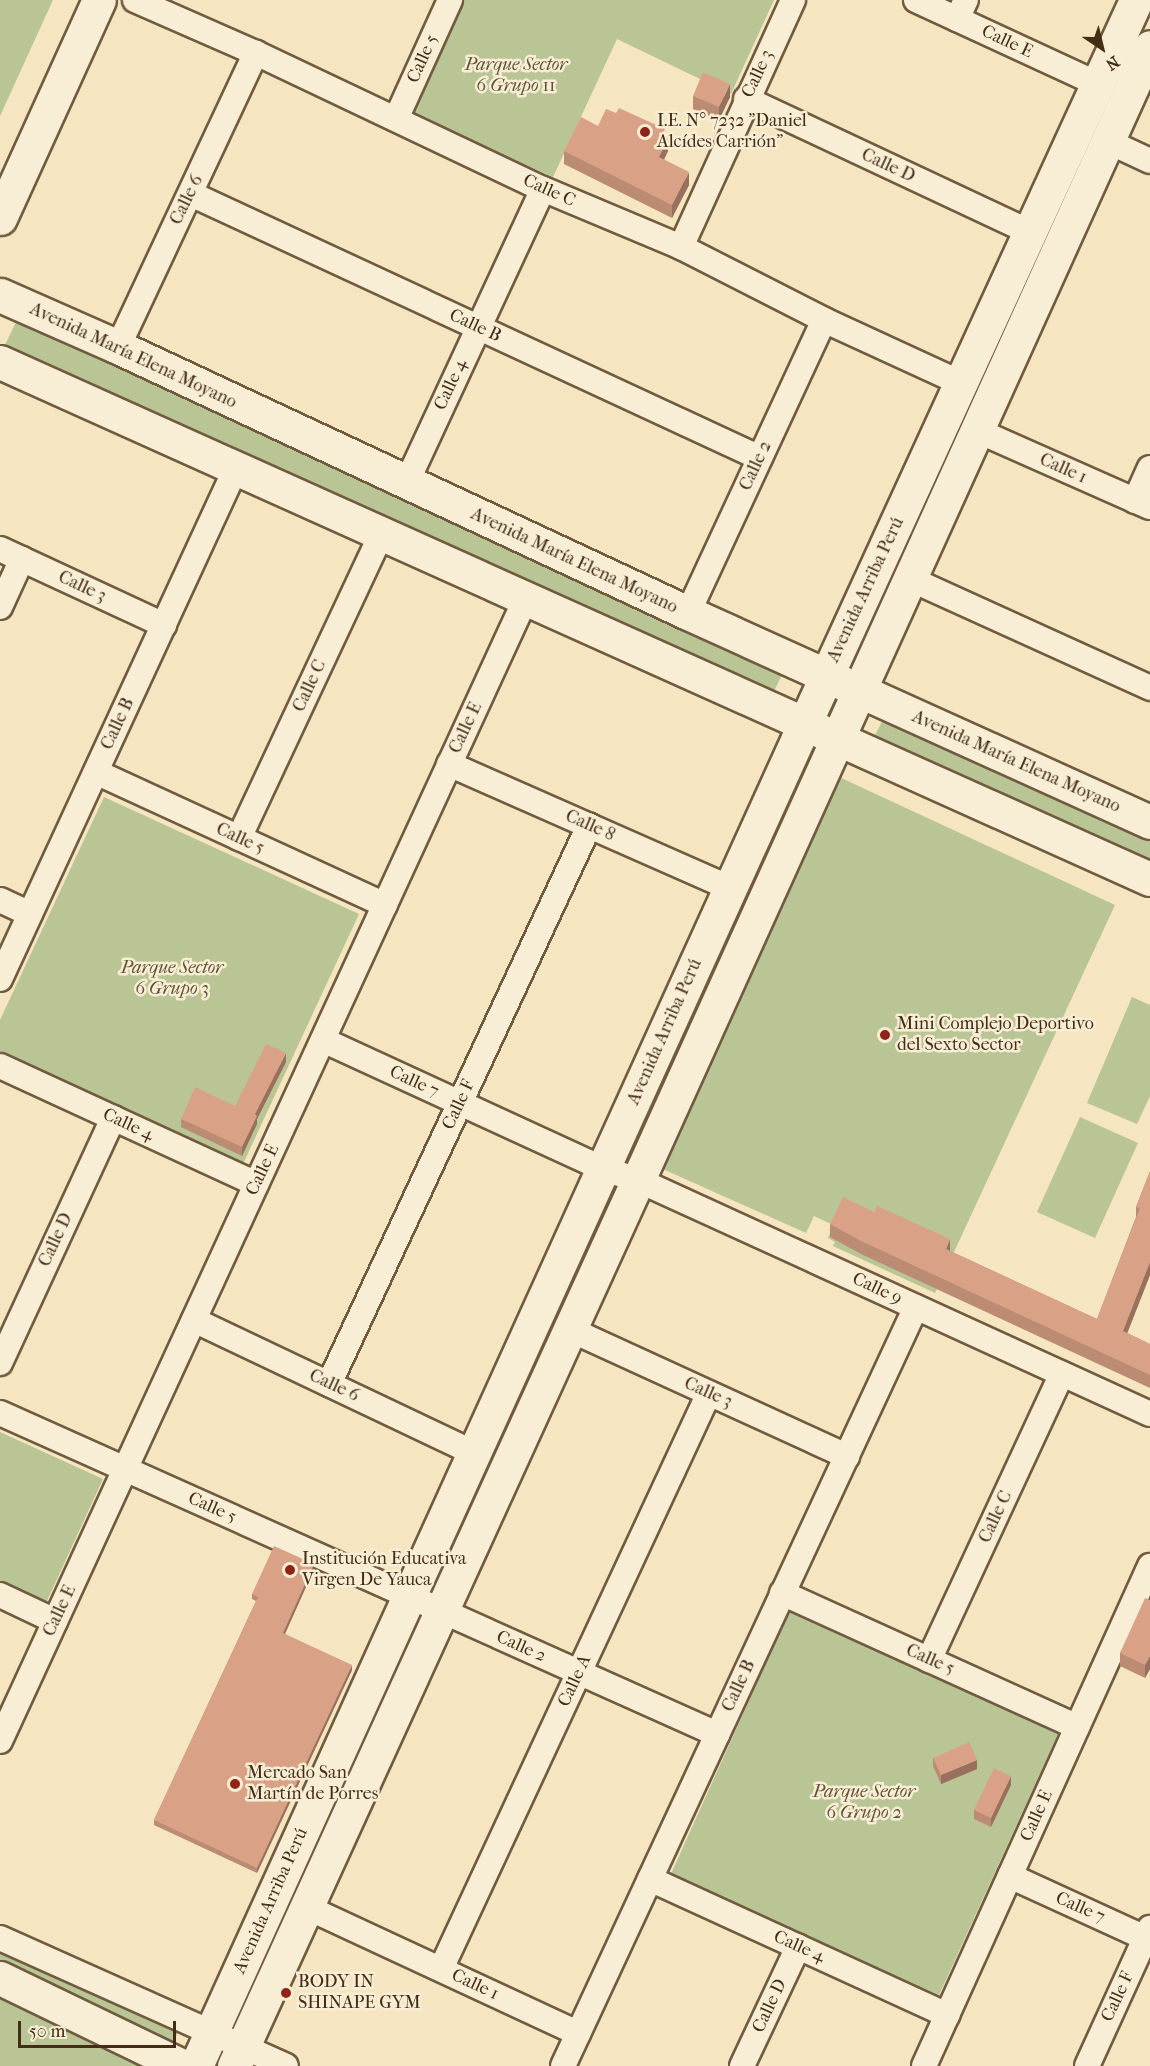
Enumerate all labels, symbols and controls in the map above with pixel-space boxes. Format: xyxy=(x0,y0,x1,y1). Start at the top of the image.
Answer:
north arrow xyxy=(1072,18,1132,78)
street label: Calle E xyxy=(978,21,1036,63)
street label: Calle 5 xyxy=(403,31,443,87)
street label: Calle 3 xyxy=(738,47,778,101)
text: N xyxy=(1102,52,1123,74)
park label: Parque Sector 6 Grupo 11 xyxy=(465,55,567,98)
place label: I.E. N° 7232 "Daniel Alcídes Carrión" xyxy=(657,111,807,154)
marker: I.E. N° 7232 "Daniel Alcídes Carrión" xyxy=(638,125,652,139)
street label: Calle D xyxy=(858,144,918,188)
street label: Calle C xyxy=(519,170,579,212)
street label: Calle 6 xyxy=(166,172,208,228)
street label: Avenida María Elena Moyano xyxy=(26,299,240,413)
street label: Calle B xyxy=(446,305,504,347)
street label: Calle 4 xyxy=(430,356,472,414)
street label: Calle 2 xyxy=(735,438,777,494)
street label: Calle 1 xyxy=(1036,449,1090,489)
street label: Avenida María Elena Moyano xyxy=(467,504,681,618)
street label: Avenida Arriba Perú xyxy=(823,514,909,666)
street label: Calle 3 xyxy=(55,567,109,607)
street label: Calle C xyxy=(289,656,331,716)
street label: Calle B xyxy=(97,695,139,753)
street label: Calle E xyxy=(445,699,487,757)
street label: Avenida María Elena Moyano xyxy=(908,706,1124,818)
street label: Calle 8 xyxy=(562,806,618,846)
street label: Calle 5 xyxy=(212,818,268,860)
street label: Avenida Arriba Perú xyxy=(623,956,707,1108)
park label: Parque Sector 6 Grupo 3 xyxy=(121,958,223,1000)
place label: Mini Complejo Deportivo del Sexto Sector xyxy=(897,1014,1094,1056)
marker: Mini Complejo Deportivo del Sexto Sector xyxy=(878,1028,892,1042)
street label: Calle 7 xyxy=(386,1061,442,1103)
street label: Calle F xyxy=(438,1077,480,1133)
street label: Calle 4 xyxy=(99,1104,157,1146)
street label: Calle E xyxy=(242,1141,284,1199)
street label: Calle D xyxy=(34,1210,78,1270)
street label: Calle 9 xyxy=(849,1268,905,1310)
street label: Calle 6 xyxy=(306,1365,362,1407)
street label: Calle 3 xyxy=(681,1373,735,1413)
street label: Calle C xyxy=(975,1487,1017,1547)
street label: Calle 5 xyxy=(184,1488,240,1528)
place label: Institución Educativa Virgen De Yauca xyxy=(302,1549,466,1592)
marker: Institución Educativa Virgen De Yauca xyxy=(283,1563,297,1577)
street label: Calle E xyxy=(39,1582,81,1640)
street label: Calle 2 xyxy=(493,1627,549,1667)
street label: Calle 5 xyxy=(902,1640,958,1680)
street label: Calle A xyxy=(554,1652,596,1710)
street label: Calle B xyxy=(718,1657,760,1715)
place label: Mercado San Martín de Porres xyxy=(247,1763,378,1806)
marker: Mercado San Martín de Porres xyxy=(228,1777,242,1791)
park label: Parque Sector 6 Grupo 2 xyxy=(813,1782,915,1824)
street label: Calle E xyxy=(1016,1787,1058,1845)
street label: Avenida Arriba Perú xyxy=(229,1825,313,1977)
street label: Calle 7 xyxy=(1052,1888,1108,1928)
street label: Calle 4 xyxy=(770,1926,828,1968)
street label: Calle 1 xyxy=(448,1965,502,2005)
street label: Calle F xyxy=(1097,1969,1139,2025)
place label: BODY IN SHINAPE GYM xyxy=(298,1972,421,2014)
street label: Calle D xyxy=(748,1976,792,2036)
marker: BODY IN SHINAPE GYM xyxy=(279,1986,293,2000)
scale bar xyxy=(21,2009,178,2047)
text: 50 m xyxy=(29,2021,65,2042)

